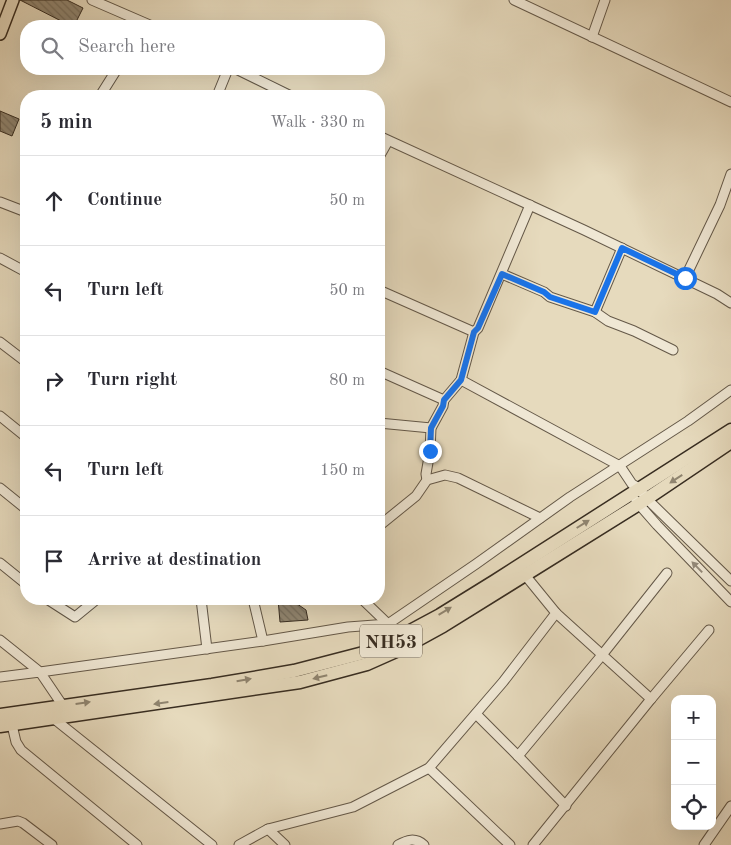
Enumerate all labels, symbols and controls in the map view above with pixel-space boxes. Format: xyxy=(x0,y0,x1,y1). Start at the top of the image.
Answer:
search box xyxy=(20,20,385,75)
icon: search xyxy=(38,34,66,62)
text: Search here xyxy=(78,38,175,57)
text: 5 min xyxy=(40,112,93,133)
text: Walk · 330 m xyxy=(270,115,365,131)
icon: ahead xyxy=(40,187,68,215)
text: Continue xyxy=(87,191,162,210)
text: 50 m xyxy=(329,193,365,209)
route start xyxy=(674,267,697,290)
icon: left xyxy=(40,277,68,305)
text: Turn left xyxy=(87,281,164,300)
text: 50 m xyxy=(329,283,365,299)
icon: right xyxy=(40,367,68,395)
text: Turn right xyxy=(87,371,177,390)
text: 80 m xyxy=(329,373,365,389)
route end xyxy=(419,440,442,463)
icon: left xyxy=(40,457,68,485)
text: Turn left xyxy=(87,461,164,480)
text: 150 m xyxy=(320,463,365,479)
one-way arrow xyxy=(669,474,682,484)
one-way arrow xyxy=(576,519,589,529)
icon: arrive xyxy=(40,547,68,575)
text: Arrive at destination xyxy=(87,551,261,570)
one-way arrow xyxy=(691,561,703,573)
one-way arrow xyxy=(439,606,452,615)
road number: NH53 xyxy=(360,624,422,658)
one-way arrow xyxy=(313,673,328,681)
one-way arrow xyxy=(236,675,252,683)
map controls xyxy=(671,695,716,830)
button: + xyxy=(671,695,716,740)
one-way arrow xyxy=(75,699,91,707)
one-way arrow xyxy=(153,699,169,707)
button: − xyxy=(671,740,716,785)
button: locate xyxy=(671,785,716,830)

